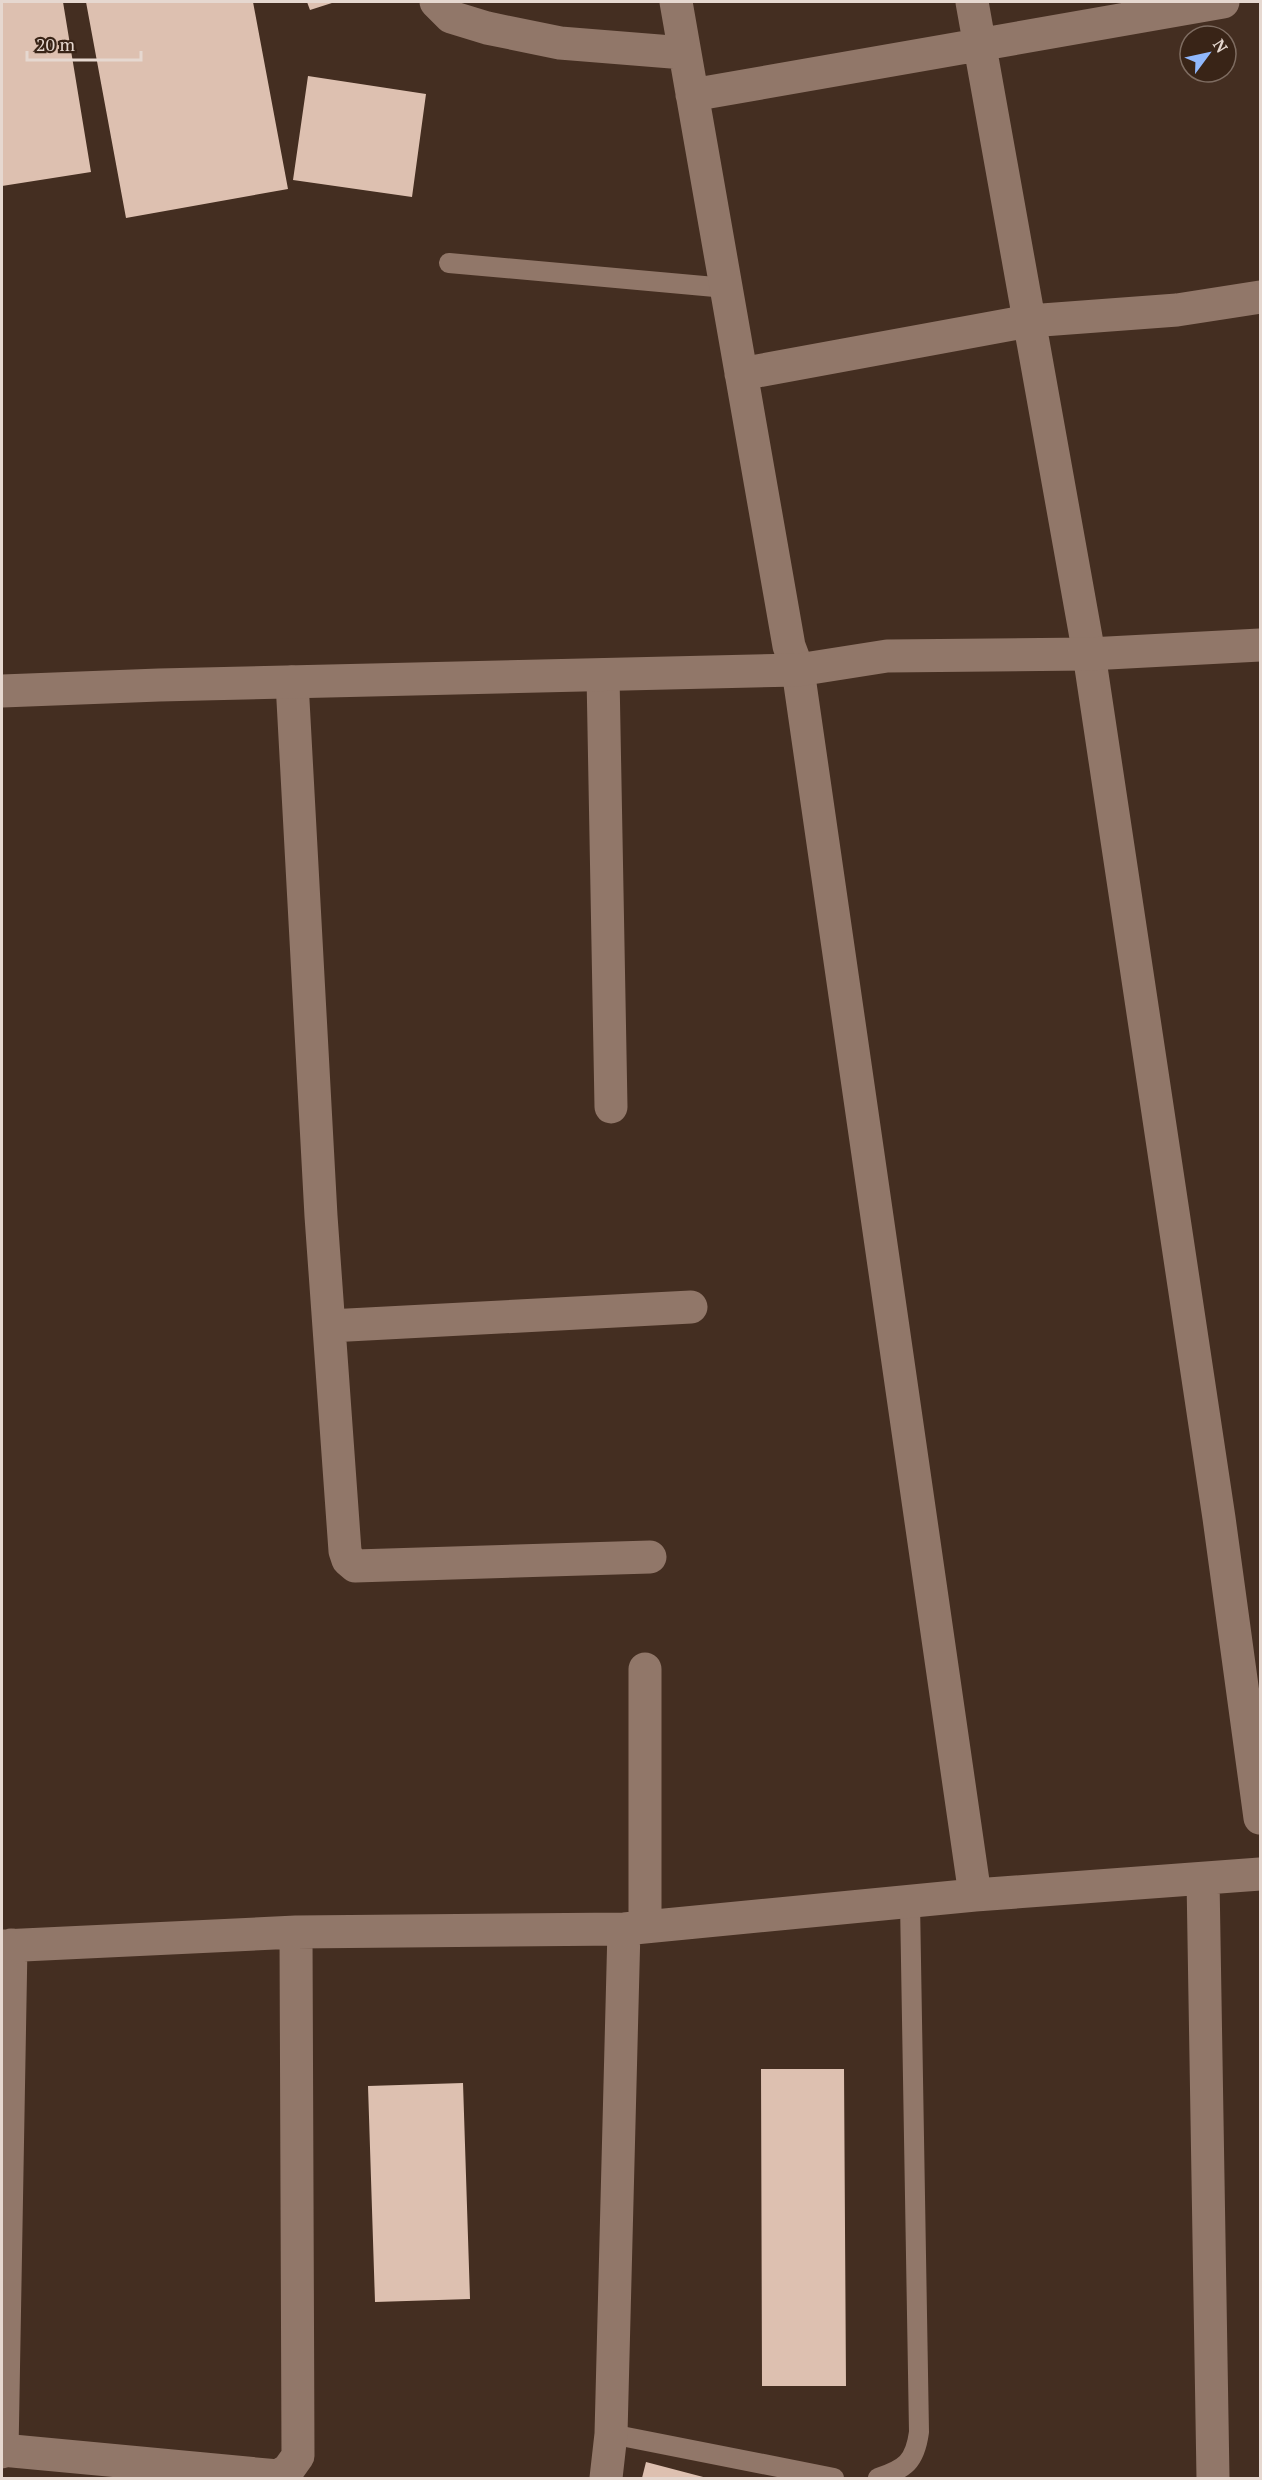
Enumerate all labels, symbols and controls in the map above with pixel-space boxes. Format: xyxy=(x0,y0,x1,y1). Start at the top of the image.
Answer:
scale bar xyxy=(27,24,141,62)
north arrow xyxy=(1178,24,1238,84)
text: 20 m xyxy=(36,32,76,56)
text: N xyxy=(1208,35,1233,57)

